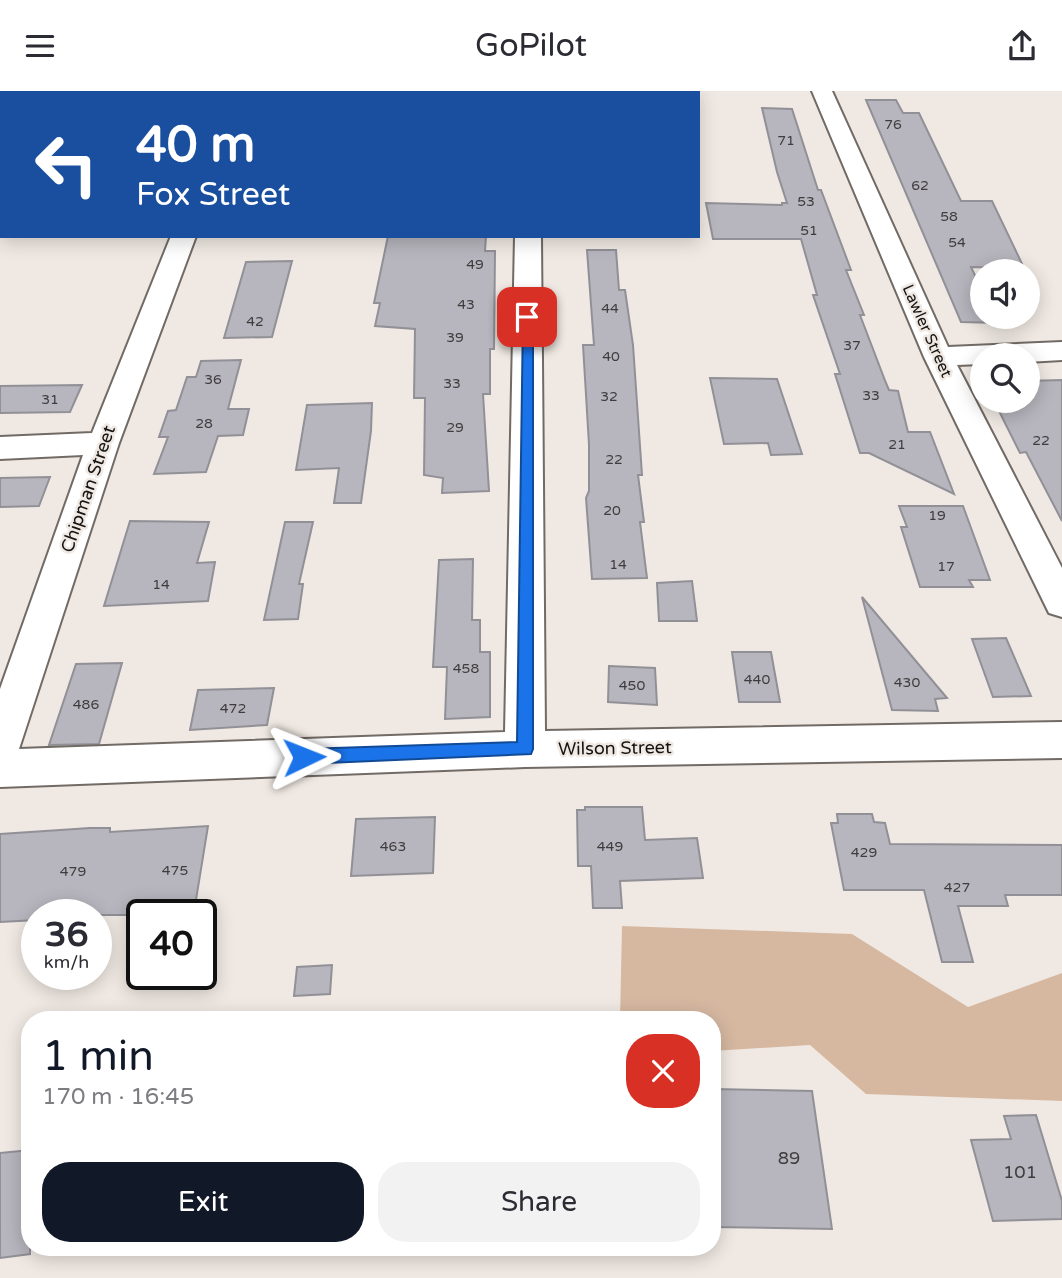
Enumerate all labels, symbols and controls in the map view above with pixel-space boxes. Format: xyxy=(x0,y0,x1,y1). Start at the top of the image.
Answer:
icon: menu xyxy=(21,27,59,65)
text: GoPilot xyxy=(475,27,587,65)
icon: share xyxy=(1003,27,1041,65)
text: 40 m xyxy=(136,116,255,175)
house number: 76 xyxy=(884,116,902,133)
icon: left xyxy=(21,119,112,210)
house number: 71 xyxy=(777,132,795,149)
text: Fox Street xyxy=(136,176,290,214)
house number: 62 xyxy=(911,177,929,194)
house number: 53 xyxy=(797,193,815,210)
house number: 58 xyxy=(940,208,958,225)
house number: 51 xyxy=(800,222,818,239)
house number: 54 xyxy=(948,234,966,251)
house number: 49 xyxy=(466,256,484,273)
map controls xyxy=(970,259,1040,413)
button: sound xyxy=(970,259,1040,329)
street label: Lawler Street xyxy=(898,281,956,381)
pin xyxy=(497,287,557,347)
house number: 43 xyxy=(457,296,475,313)
icon: arrive xyxy=(508,298,546,336)
house number: 44 xyxy=(601,300,619,317)
house number: 42 xyxy=(246,313,264,330)
house number: 39 xyxy=(446,329,464,346)
house number: 37 xyxy=(843,337,861,354)
button: search xyxy=(970,343,1040,413)
house number: 40 xyxy=(602,348,620,365)
house number: 36 xyxy=(204,371,222,388)
house number: 33 xyxy=(443,375,461,392)
house number: 33 xyxy=(862,387,880,404)
house number: 32 xyxy=(600,388,618,405)
house number: 31 xyxy=(41,391,59,408)
house number: 28 xyxy=(195,415,213,432)
house number: 29 xyxy=(446,419,464,436)
street label: Chipman Street xyxy=(56,422,120,555)
house number: 22 xyxy=(1032,432,1050,449)
house number: 21 xyxy=(888,436,906,453)
house number: 22 xyxy=(605,451,623,468)
house number: 20 xyxy=(603,502,621,519)
house number: 19 xyxy=(928,507,946,524)
house number: 14 xyxy=(609,556,627,573)
house number: 17 xyxy=(937,558,955,575)
house number: 14 xyxy=(152,576,170,593)
house number: 458 xyxy=(453,660,479,677)
house number: 440 xyxy=(744,671,770,688)
house number: 430 xyxy=(894,674,920,691)
house number: 450 xyxy=(619,677,645,694)
house number: 486 xyxy=(73,696,99,713)
house number: 472 xyxy=(220,700,246,717)
position arrow xyxy=(267,720,341,794)
street label: Wilson Street xyxy=(558,736,672,760)
house number: 463 xyxy=(380,838,406,855)
house number: 449 xyxy=(597,838,623,855)
house number: 429 xyxy=(851,844,877,861)
house number: 475 xyxy=(162,862,188,879)
house number: 479 xyxy=(60,863,86,880)
house number: 427 xyxy=(944,879,970,896)
speed limit sign: 40 xyxy=(126,899,217,990)
text: 36 xyxy=(45,914,88,956)
text: km/h xyxy=(44,951,89,973)
text: 1 min xyxy=(42,1031,154,1082)
button: close xyxy=(626,1034,700,1108)
text: 170 m · 16:45 xyxy=(42,1083,194,1111)
house number: 89 xyxy=(778,1147,800,1169)
house number: 101 xyxy=(1003,1161,1037,1183)
button: Exit xyxy=(42,1162,364,1242)
button: Share xyxy=(378,1162,700,1242)

